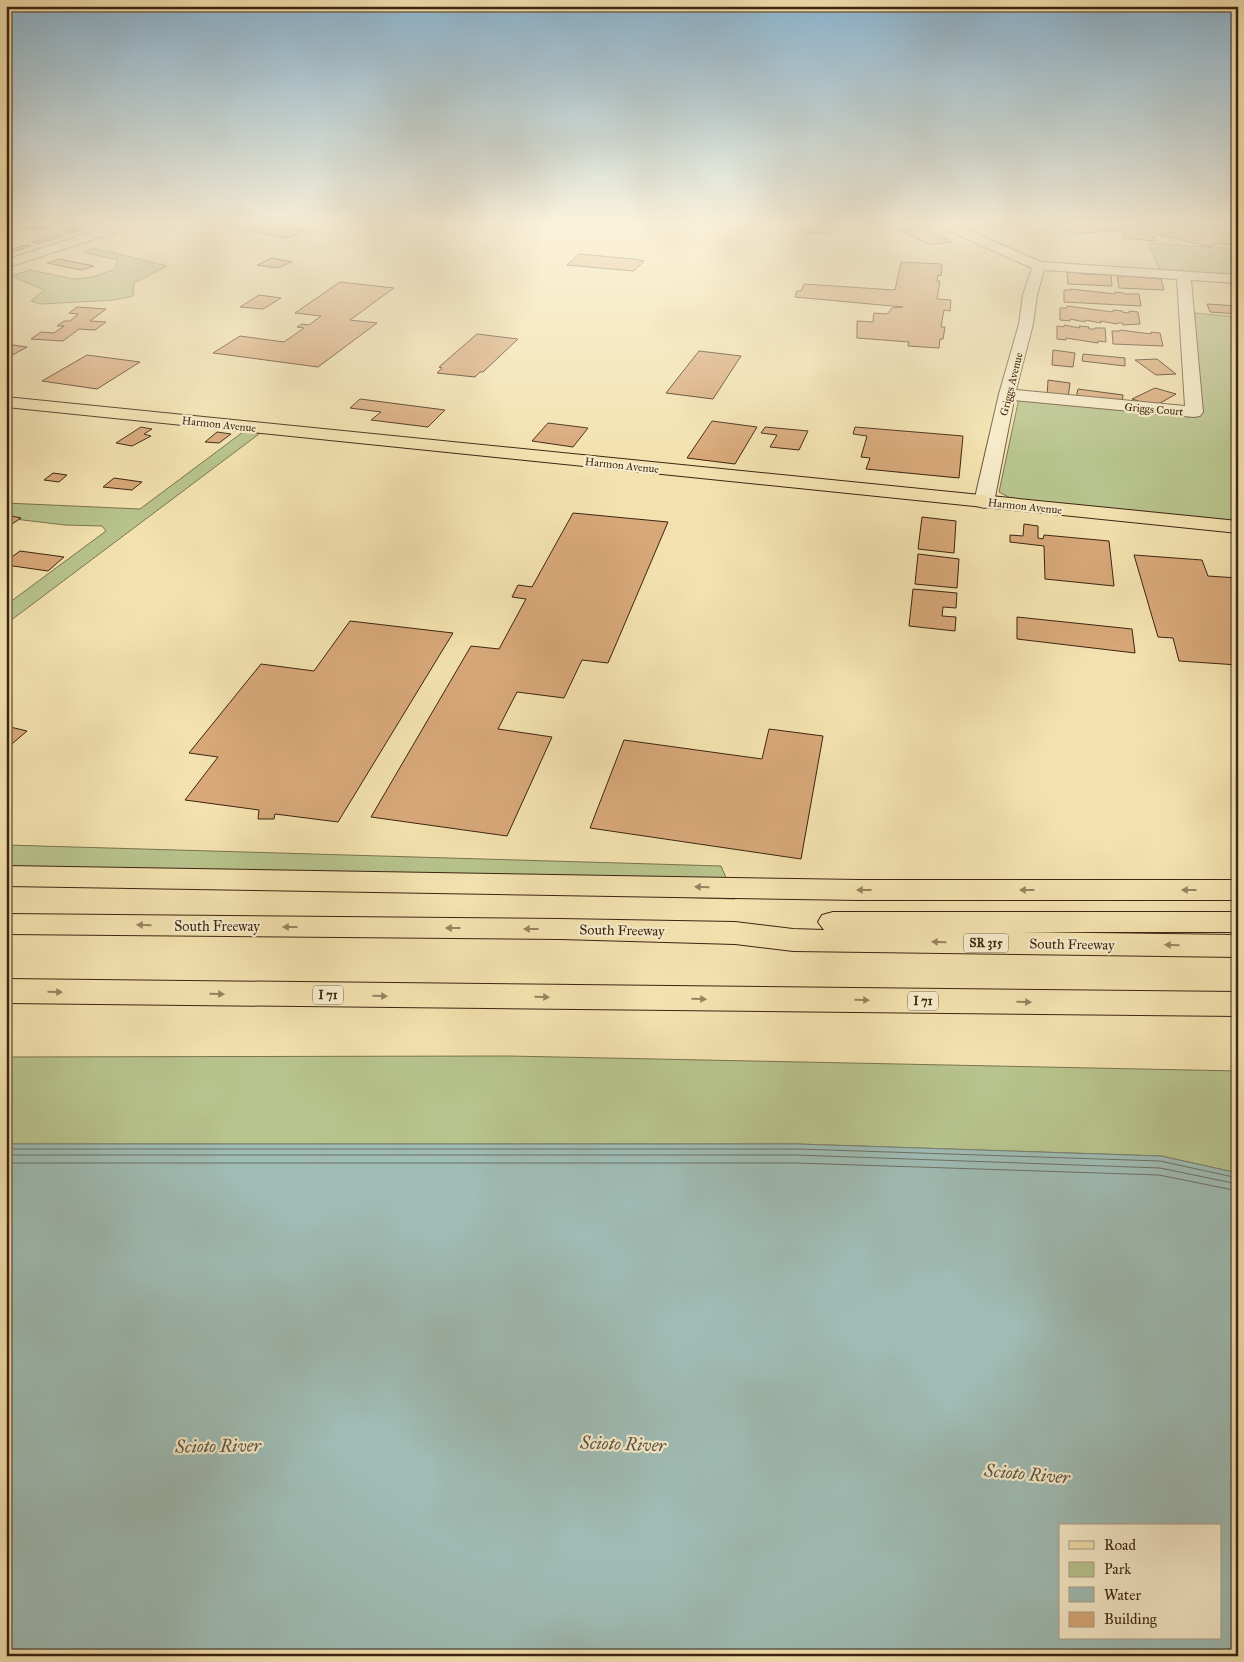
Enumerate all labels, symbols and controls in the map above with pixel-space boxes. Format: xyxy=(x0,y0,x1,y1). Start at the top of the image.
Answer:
street label: Griggs Avenue xyxy=(997,351,1026,417)
street label: Griggs Court xyxy=(1124,400,1184,419)
street label: Harmon Avenue xyxy=(181,414,257,435)
street label: Harmon Avenue xyxy=(584,455,660,476)
street label: Harmon Avenue xyxy=(987,496,1063,517)
one-way arrow xyxy=(693,883,709,891)
one-way arrow xyxy=(856,886,872,894)
one-way arrow xyxy=(1018,886,1034,894)
one-way arrow xyxy=(1181,886,1197,894)
street label: South Freeway xyxy=(174,918,260,935)
one-way arrow xyxy=(136,921,152,929)
street label: South Freeway xyxy=(579,921,665,940)
one-way arrow xyxy=(282,923,298,931)
one-way arrow xyxy=(444,924,460,932)
one-way arrow xyxy=(522,925,538,933)
road number: SR 315 xyxy=(964,934,1008,952)
street label: South Freeway xyxy=(1029,935,1115,954)
one-way arrow xyxy=(931,938,947,946)
one-way arrow xyxy=(1163,941,1179,949)
road number: I 71 xyxy=(313,986,343,1004)
one-way arrow xyxy=(47,988,63,996)
one-way arrow xyxy=(210,990,226,998)
road number: I 71 xyxy=(908,991,938,1010)
one-way arrow xyxy=(372,992,388,1000)
one-way arrow xyxy=(535,993,551,1001)
one-way arrow xyxy=(692,995,708,1003)
one-way arrow xyxy=(854,997,870,1005)
one-way arrow xyxy=(1017,998,1033,1006)
water label: Scioto River xyxy=(579,1431,668,1457)
water label: Scioto River xyxy=(174,1434,263,1458)
water label: Scioto River xyxy=(982,1459,1072,1489)
legend xyxy=(1059,1524,1222,1640)
text: Road xyxy=(1104,1536,1136,1554)
text: Park xyxy=(1104,1560,1131,1578)
text: Water xyxy=(1104,1586,1141,1604)
text: Building xyxy=(1104,1610,1158,1628)

